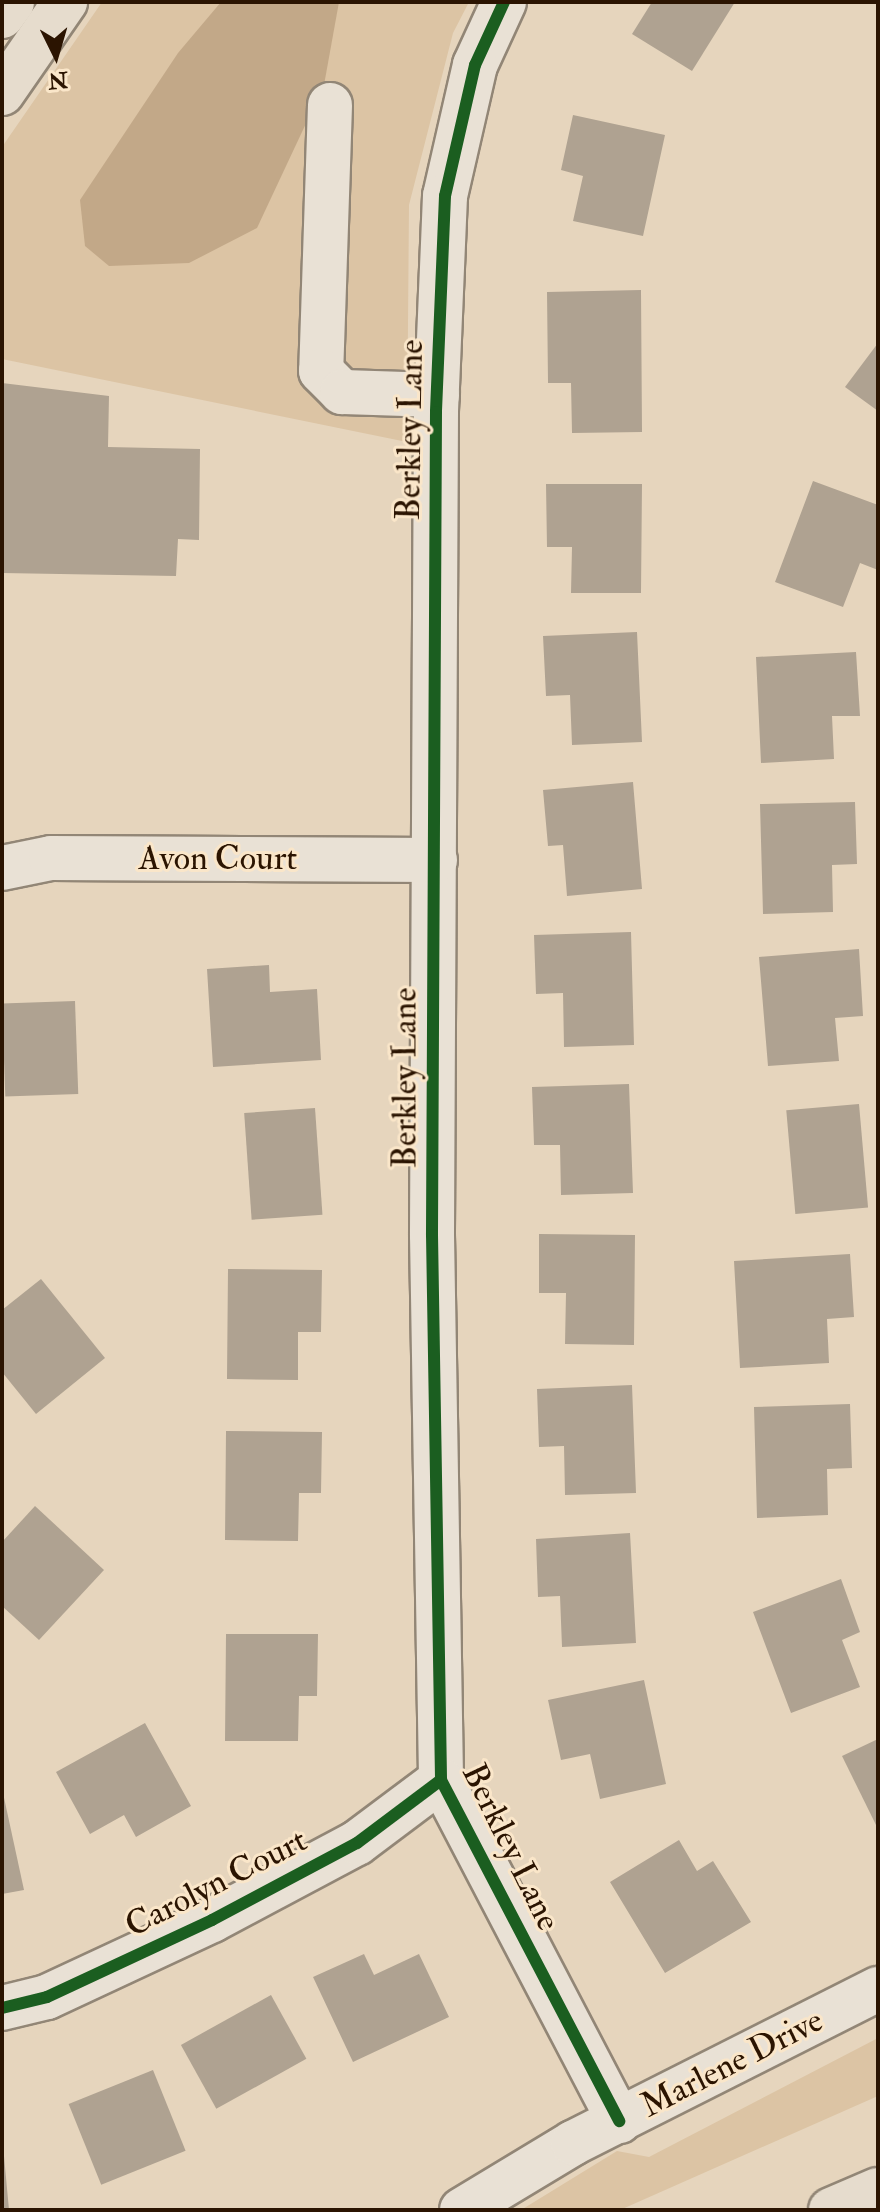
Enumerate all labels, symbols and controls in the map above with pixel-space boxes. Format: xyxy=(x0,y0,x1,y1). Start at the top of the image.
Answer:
north arrow xyxy=(16,16,96,96)
text: N xyxy=(47,65,69,95)
street label: Berkley Lane xyxy=(388,339,432,521)
street label: Avon Court xyxy=(139,839,297,879)
street label: Berkley Lane xyxy=(385,988,425,1168)
street label: Berkley Lane xyxy=(453,1757,569,1937)
street label: Carolyn Court xyxy=(118,1820,314,1946)
street label: Marlene Drive xyxy=(634,2000,830,2126)

